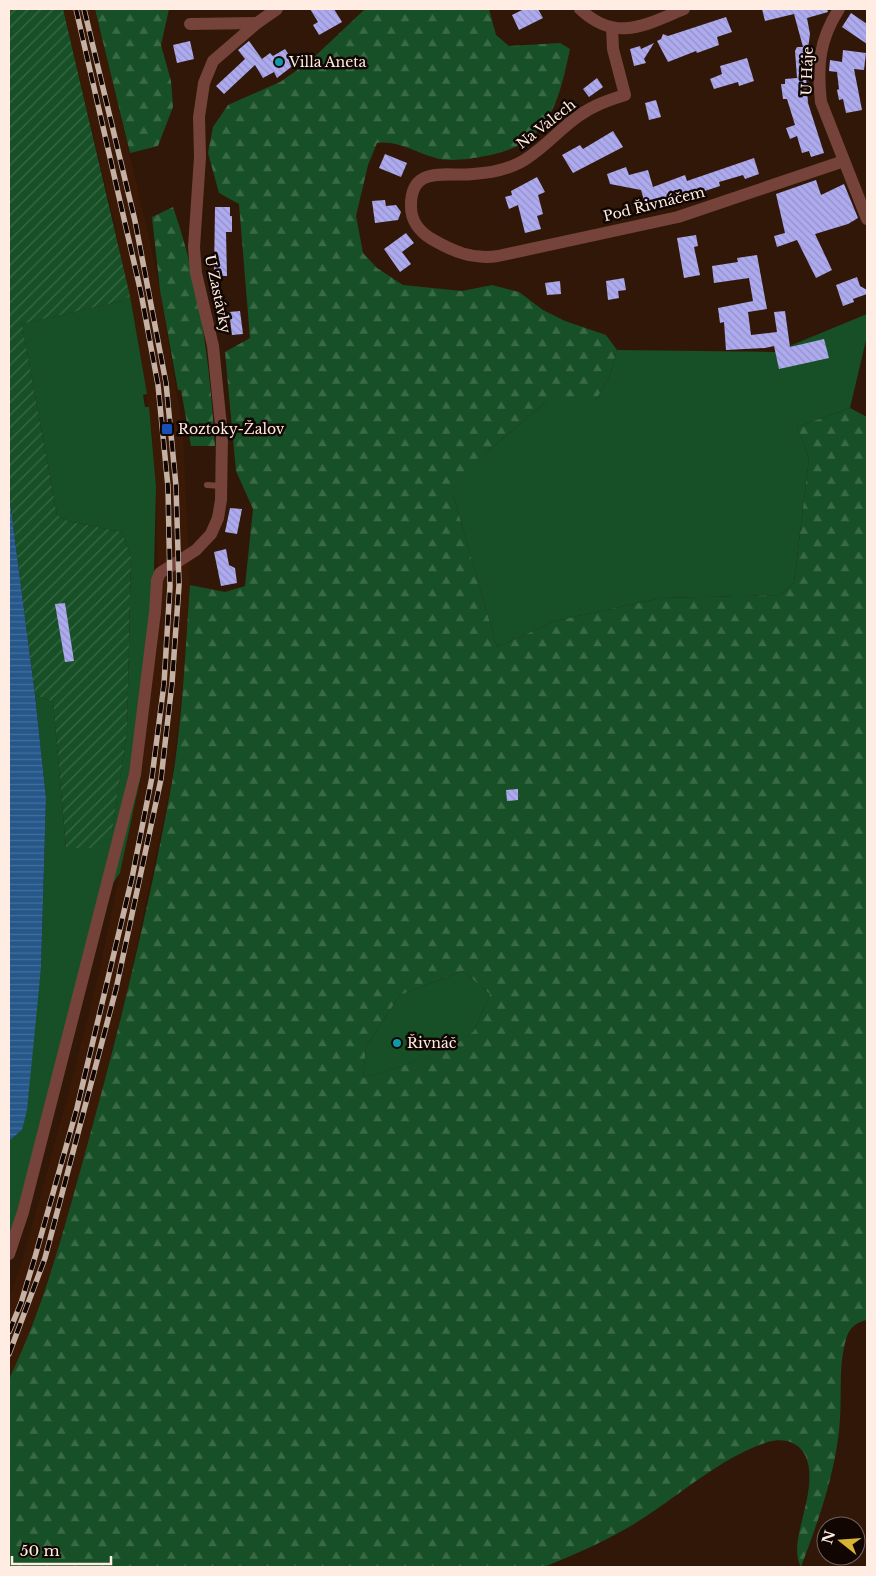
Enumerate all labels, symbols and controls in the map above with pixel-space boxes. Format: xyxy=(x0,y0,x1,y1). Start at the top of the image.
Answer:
street label: U Háje xyxy=(797,46,817,96)
place label: Villa Aneta xyxy=(288,53,367,71)
marker: Villa Aneta xyxy=(273,56,285,68)
street label: Na Valech xyxy=(513,95,580,153)
street label: Pod Řivnáčem xyxy=(601,183,707,225)
street label: U Zastávky xyxy=(201,253,235,335)
place label: Roztoky-Žalov xyxy=(178,420,285,438)
marker: Roztoky-Žalov xyxy=(160,422,174,436)
place label: Řivnáč xyxy=(407,1034,457,1052)
marker: Řivnáč xyxy=(391,1037,403,1049)
north arrow xyxy=(816,1516,866,1566)
text: N xyxy=(818,1528,839,1546)
scale bar xyxy=(12,1534,111,1566)
text: 50 m xyxy=(20,1541,60,1560)

